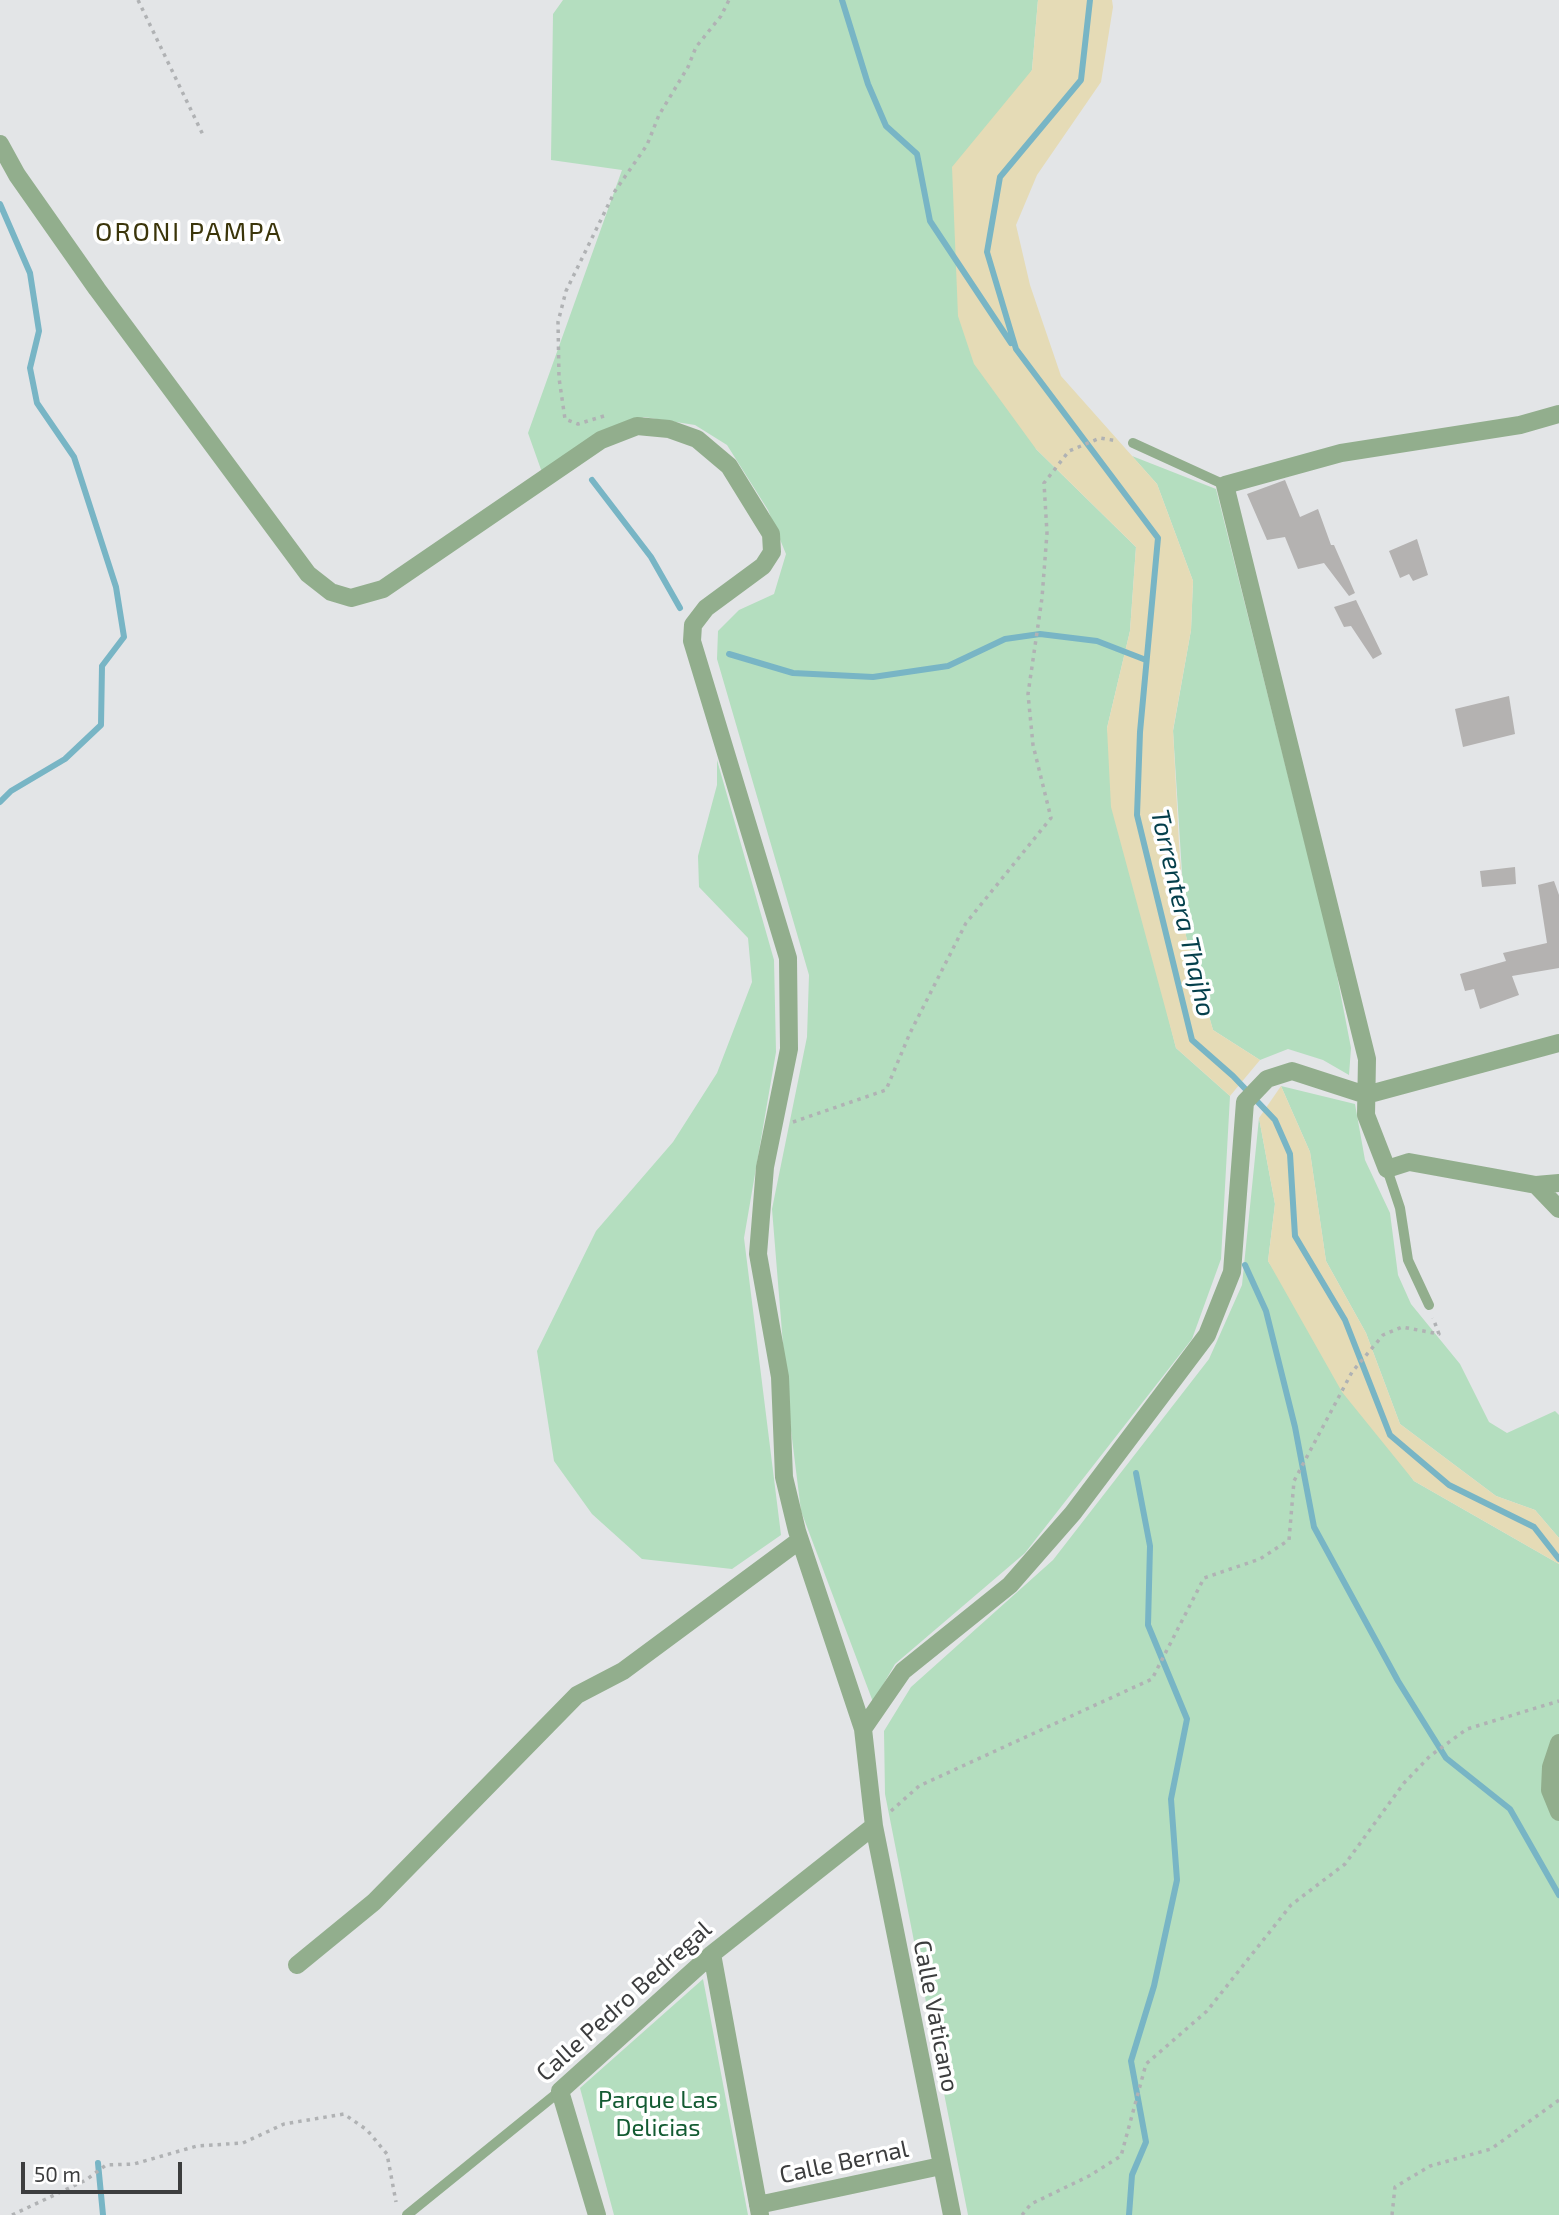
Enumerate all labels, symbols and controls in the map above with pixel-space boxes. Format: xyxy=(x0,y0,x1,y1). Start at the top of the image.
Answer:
district label: ORONI PAMPA xyxy=(97,216,281,248)
water label: Torrentera Thajho xyxy=(1144,806,1222,1020)
street label: Calle Pedro Bedregal xyxy=(531,1915,717,2087)
street label: Calle Vaticano xyxy=(907,1938,965,2094)
park label: Parque Las Delicias xyxy=(598,2086,718,2142)
street label: Calle Bernal xyxy=(777,2134,911,2190)
scale bar xyxy=(24,2148,186,2192)
text: 50 m xyxy=(34,2161,81,2186)

